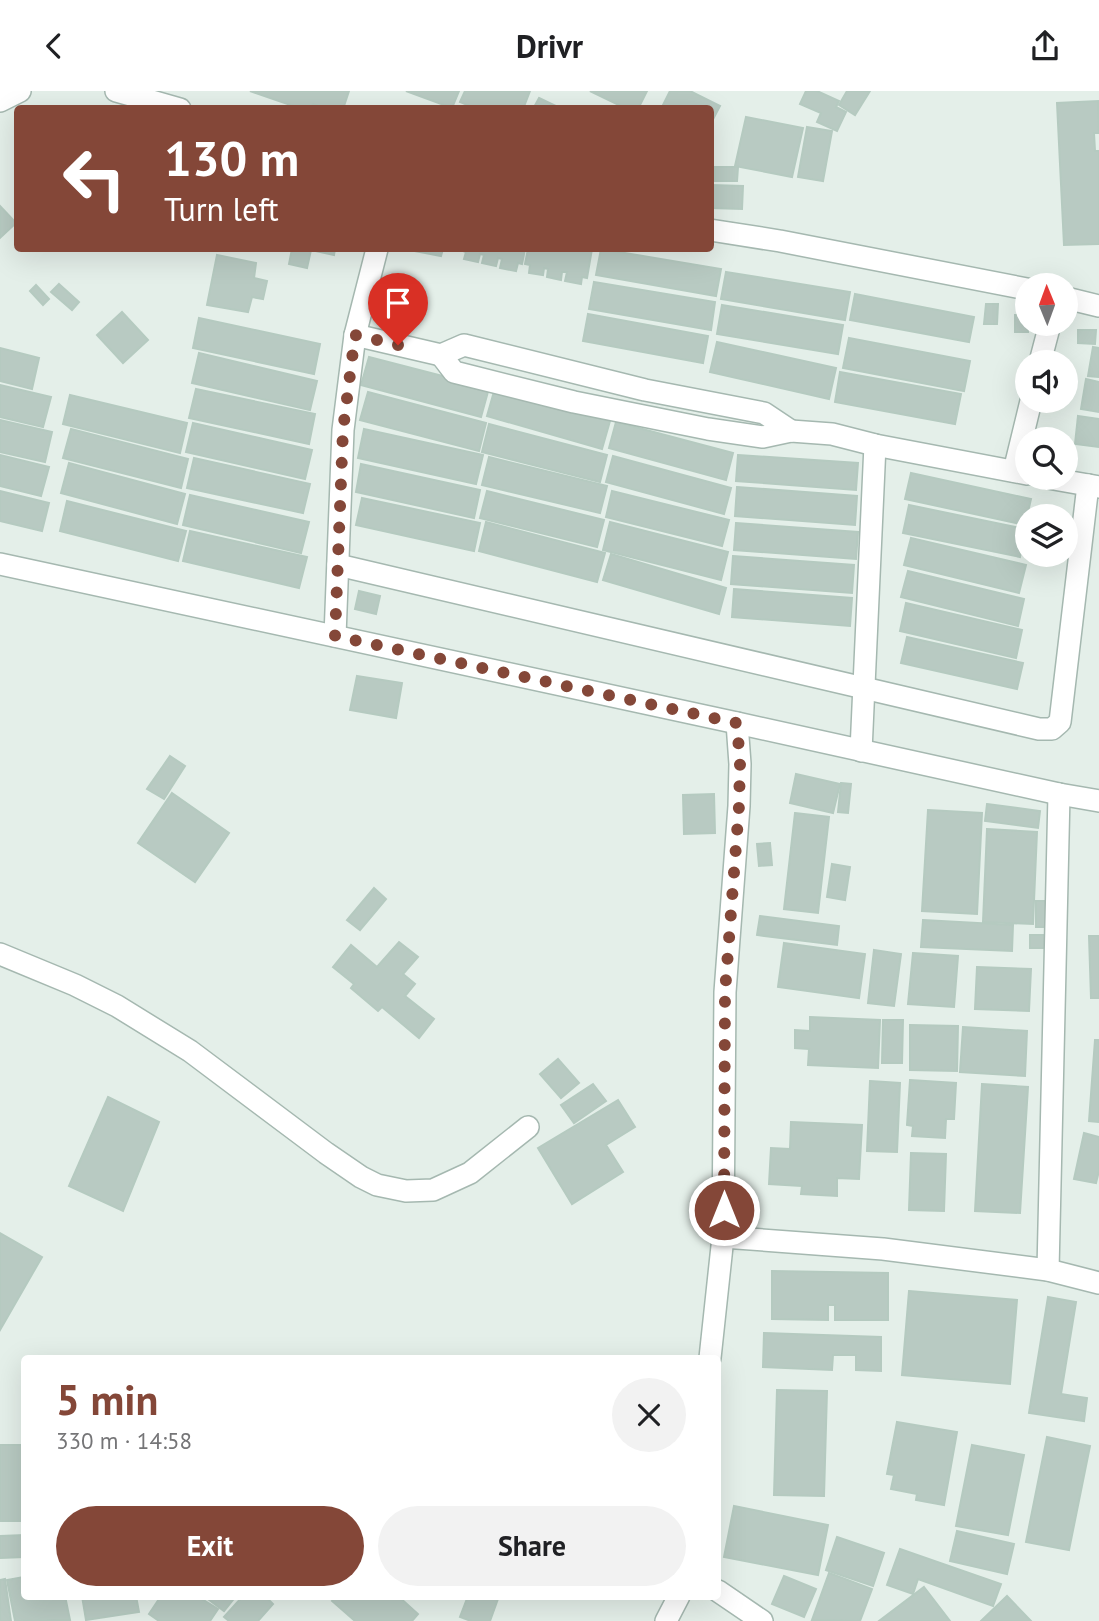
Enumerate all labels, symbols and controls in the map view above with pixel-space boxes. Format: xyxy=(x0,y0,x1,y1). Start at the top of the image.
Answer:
text: Drivr xyxy=(516,25,583,67)
icon: back xyxy=(35,27,73,65)
icon: share xyxy=(1026,27,1064,65)
text: 130 m xyxy=(164,126,299,190)
icon: left xyxy=(49,133,140,224)
text: Turn left xyxy=(164,188,279,230)
pin xyxy=(368,273,428,345)
north arrow xyxy=(1015,273,1078,336)
map controls xyxy=(1015,273,1078,567)
icon: arrive xyxy=(379,284,417,322)
button: sound xyxy=(1015,350,1078,413)
button: search xyxy=(1015,427,1078,490)
button: layers xyxy=(1015,504,1078,567)
position arrow xyxy=(687,1173,761,1247)
text: 5 min xyxy=(56,1372,158,1427)
button: close xyxy=(612,1378,686,1452)
text: 330 m · 14:58 xyxy=(56,1426,192,1455)
button: Exit xyxy=(56,1506,364,1586)
button: Share xyxy=(378,1506,686,1586)

